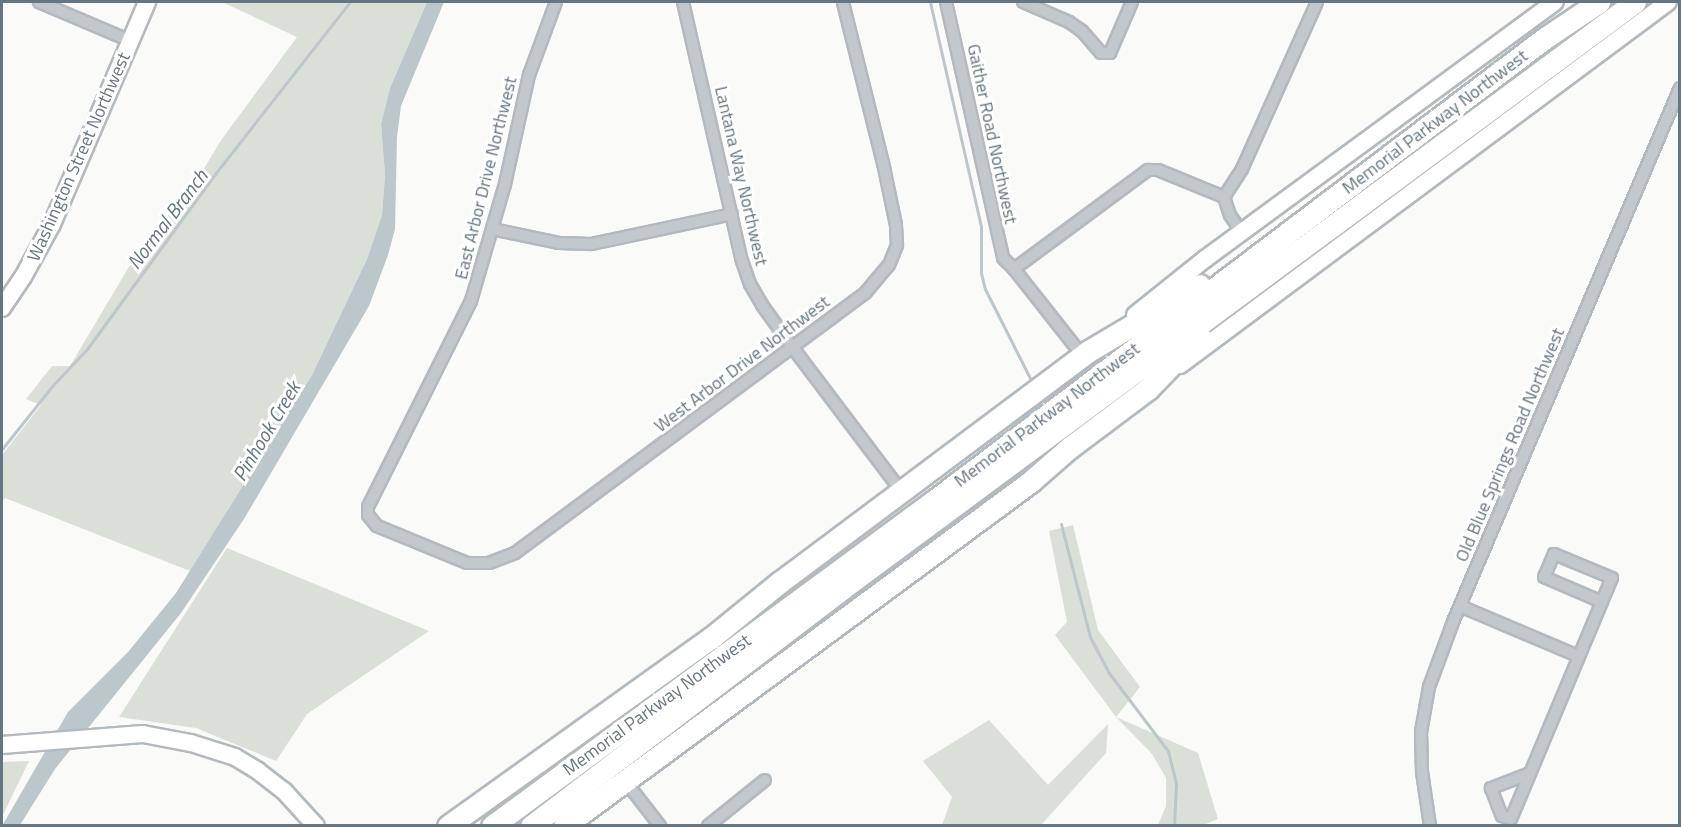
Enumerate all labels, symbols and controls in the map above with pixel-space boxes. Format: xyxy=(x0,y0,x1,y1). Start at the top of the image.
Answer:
street label: Gaither Road Northwest xyxy=(962,42,1022,226)
street label: Memorial Parkway Northwest xyxy=(1338,45,1532,199)
street label: Washington Street Northwest xyxy=(23,49,135,265)
street label: East Arbor Drive Northwest xyxy=(450,74,522,282)
street label: Lantana Way Northwest xyxy=(710,84,772,268)
water label: Normal Branch xyxy=(122,164,212,274)
street label: West Arbor Drive Northwest xyxy=(650,291,834,437)
street label: Old Blue Springs Road Northwest xyxy=(1451,325,1569,565)
street label: Memorial Parkway Northwest xyxy=(950,338,1144,492)
water label: Pinhook Creek xyxy=(227,377,305,485)
street label: Memorial Parkway Northwest xyxy=(559,630,755,780)

